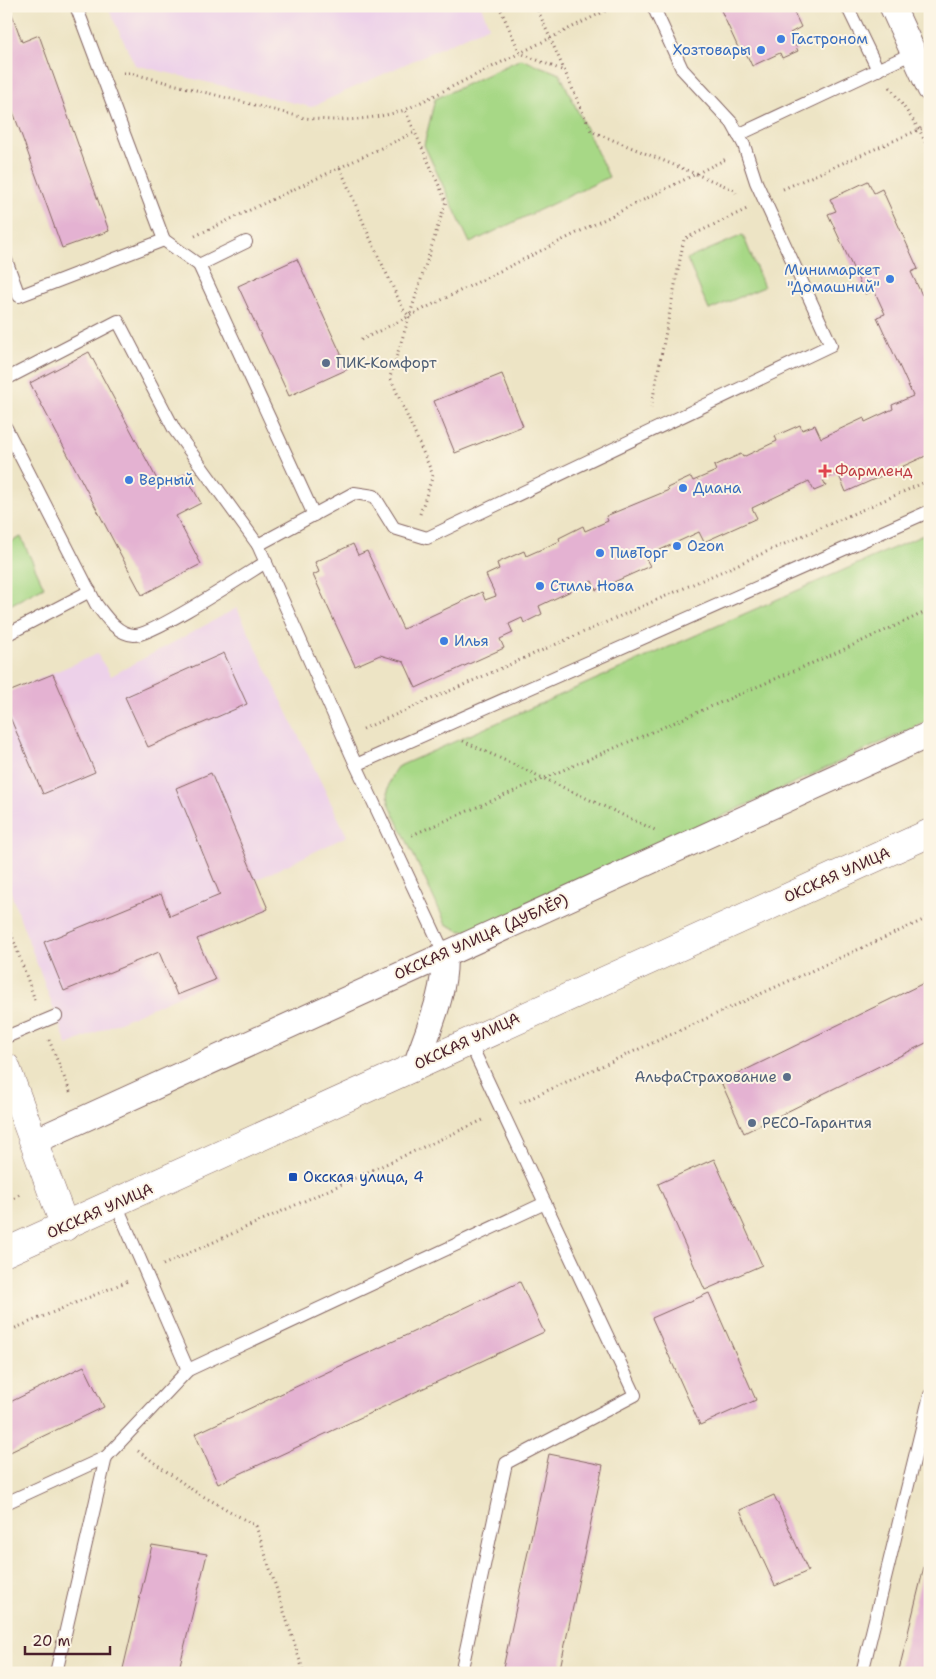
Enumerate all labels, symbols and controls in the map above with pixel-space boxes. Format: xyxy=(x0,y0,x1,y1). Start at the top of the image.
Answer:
place label: Гастроном xyxy=(791,29,868,49)
marker: Гастроном xyxy=(775,33,787,45)
place label: Хозтовары xyxy=(673,40,751,60)
marker: Хозтовары xyxy=(755,44,767,56)
place label: Минимаркет "Домашний" xyxy=(784,260,880,297)
marker: Минимаркет "Домашний" xyxy=(884,273,896,285)
place label: ПИК-Комфорт xyxy=(336,353,437,373)
marker: ПИК-Комфорт xyxy=(320,357,332,369)
place label: Фармленд xyxy=(835,461,913,481)
marker: Фармленд xyxy=(819,465,831,477)
place label: Верный xyxy=(139,470,194,490)
marker: Верный xyxy=(123,474,135,486)
place label: Диана xyxy=(693,478,742,498)
marker: Диана xyxy=(677,482,689,494)
place label: Ozon xyxy=(687,536,724,556)
marker: Ozon xyxy=(671,540,683,552)
place label: ПивТорг xyxy=(610,543,668,563)
marker: ПивТорг xyxy=(594,547,606,559)
place label: Стиль Нова xyxy=(550,576,635,596)
marker: Стиль Нова xyxy=(534,580,546,592)
place label: Илья xyxy=(454,631,489,651)
marker: Илья xyxy=(438,635,450,647)
street label: ОКСКАЯ УЛИЦА xyxy=(781,843,893,907)
street label: ОКСКАЯ УЛИЦА (ДУБЛЁР) xyxy=(391,890,571,984)
street label: ОКСКАЯ УЛИЦА xyxy=(411,1008,523,1074)
place label: АльфаСтрахование xyxy=(634,1067,777,1087)
marker: АльфаСтрахование xyxy=(781,1071,793,1083)
place label: РЕСО-Гарантия xyxy=(762,1113,872,1133)
marker: РЕСО-Гарантия xyxy=(746,1117,758,1129)
place label: Окская улица, 4 xyxy=(303,1167,424,1187)
marker: Окская улица, 4 xyxy=(287,1171,299,1183)
street label: ОКСКАЯ УЛИЦА xyxy=(44,1179,156,1243)
scale bar xyxy=(25,1624,110,1656)
text: 20 m xyxy=(32,1631,71,1651)

